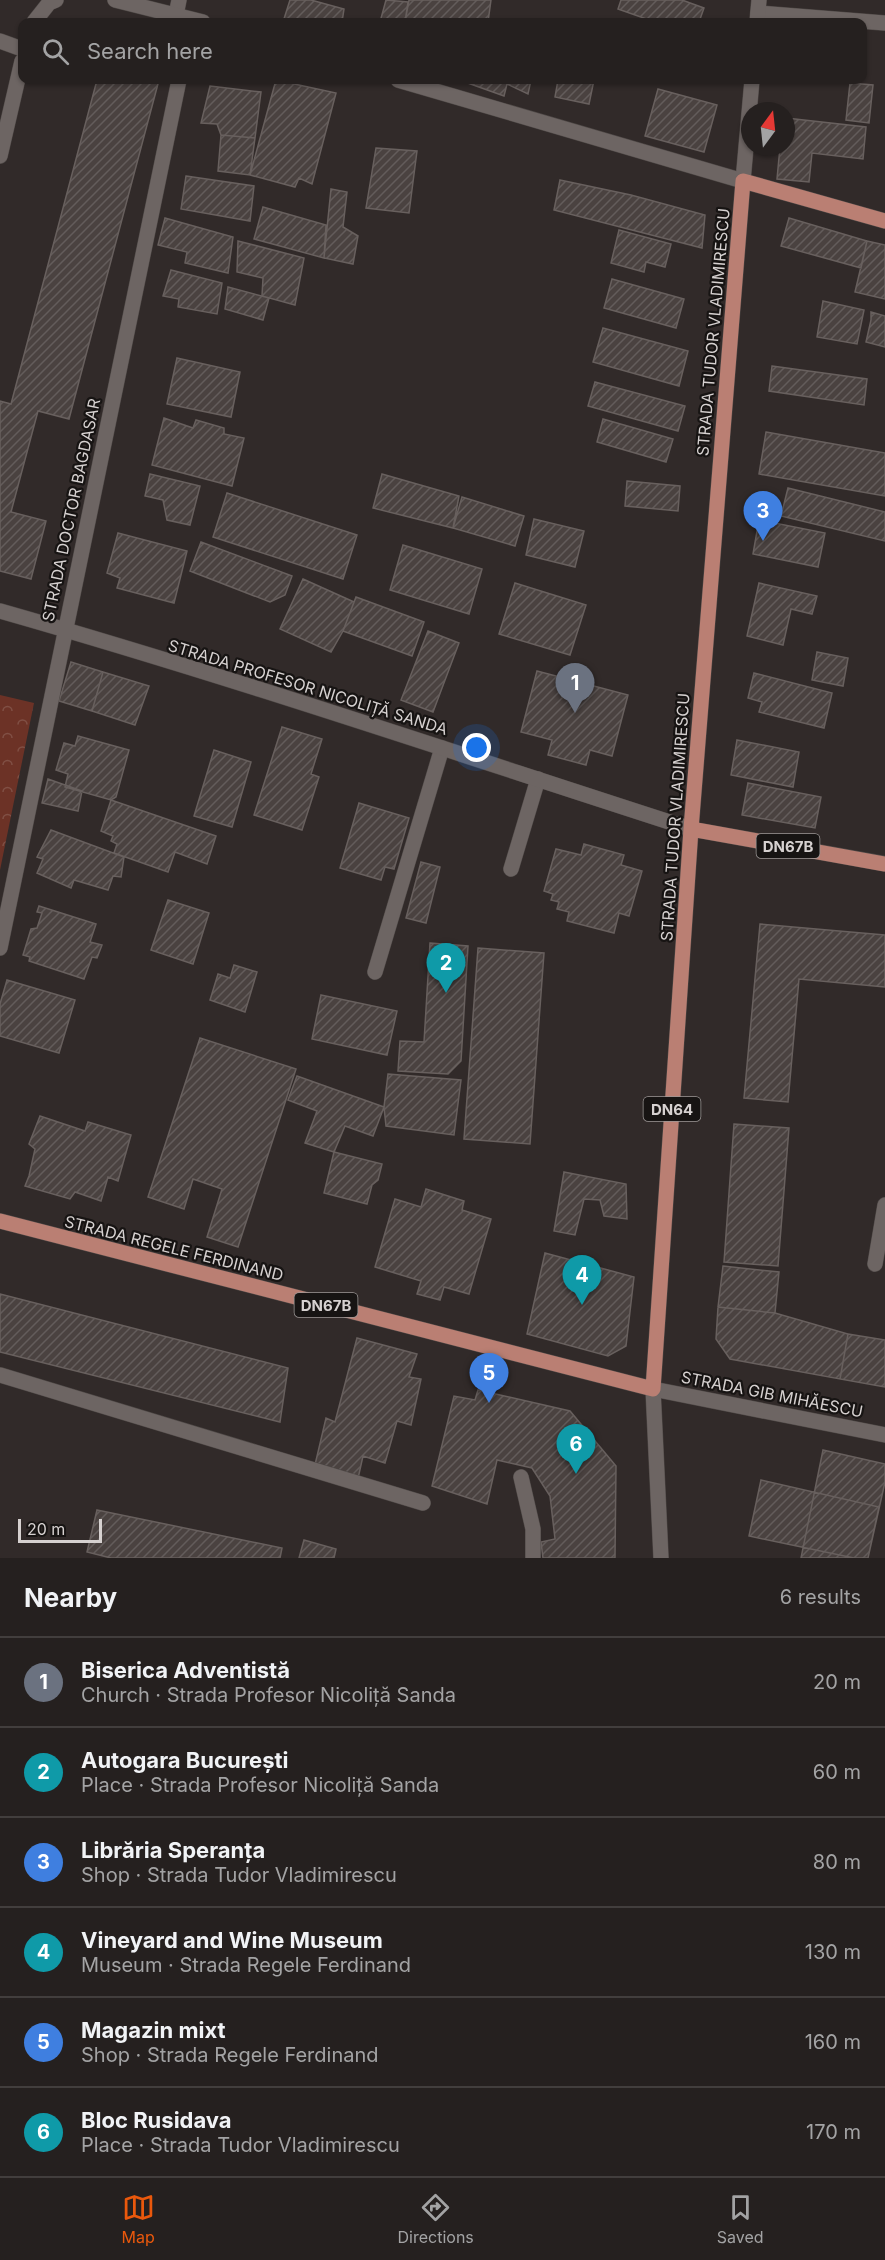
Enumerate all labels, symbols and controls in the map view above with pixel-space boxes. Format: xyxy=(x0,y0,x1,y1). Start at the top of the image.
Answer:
search box xyxy=(18,18,867,84)
icon: search xyxy=(39,35,72,68)
text: Search here xyxy=(87,38,213,64)
north arrow xyxy=(741,102,795,156)
street label: STRADA TUDOR VLADIMIRESCU xyxy=(692,207,734,457)
street label: STRADA DOCTOR BAGDASAR xyxy=(38,397,104,623)
pin: 3 xyxy=(744,492,783,541)
street label: STRADA PROFESOR NICOLIȚĂ SANDA xyxy=(166,635,450,739)
pin: 1 xyxy=(556,664,594,713)
street label: STRADA TUDOR VLADIMIRESCU xyxy=(656,692,694,942)
your location xyxy=(462,733,491,762)
road number: DN67B xyxy=(756,834,820,858)
pin: 2 xyxy=(426,944,466,993)
road number: DN64 xyxy=(644,1097,700,1121)
street label: STRADA REGELE FERDINAND xyxy=(62,1211,286,1285)
pin: 4 xyxy=(562,1256,602,1305)
road number: DN67B xyxy=(294,1293,358,1317)
pin: 5 xyxy=(470,1354,508,1403)
street label: STRADA GIB MIHĂESCU xyxy=(679,1367,865,1421)
pin: 6 xyxy=(556,1424,596,1474)
scale bar xyxy=(18,1516,102,1544)
text: 20 m xyxy=(27,1519,65,1539)
text: Nearby xyxy=(24,1582,117,1613)
text: 6 results xyxy=(780,1585,861,1609)
text: Biserica Adventistă xyxy=(81,1657,290,1683)
text: 1 xyxy=(39,1670,48,1694)
text: 20 m xyxy=(813,1670,861,1694)
text: Church · Strada Profesor Nicoliță Sanda xyxy=(81,1683,456,1707)
text: Autogara București xyxy=(81,1747,289,1773)
text: 2 xyxy=(37,1760,50,1784)
text: 60 m xyxy=(813,1760,861,1784)
text: Place · Strada Profesor Nicoliță Sanda xyxy=(81,1773,439,1797)
text: Librăria Speranța xyxy=(81,1837,265,1863)
text: 3 xyxy=(37,1850,50,1874)
text: 80 m xyxy=(813,1850,861,1874)
text: Shop · Strada Tudor Vladimirescu xyxy=(81,1863,397,1887)
text: Vineyard and Wine Museum xyxy=(81,1927,383,1953)
text: 4 xyxy=(37,1940,50,1964)
text: 130 m xyxy=(805,1940,861,1964)
text: Museum · Strada Regele Ferdinand xyxy=(81,1953,411,1977)
text: Magazin mixt xyxy=(81,2017,226,2043)
text: 5 xyxy=(37,2030,50,2054)
text: 160 m xyxy=(805,2030,861,2054)
text: Shop · Strada Regele Ferdinand xyxy=(81,2043,379,2067)
text: Bloc Rusidava xyxy=(81,2107,232,2133)
text: 6 xyxy=(37,2120,50,2144)
text: 170 m xyxy=(806,2120,861,2144)
text: Place · Strada Tudor Vladimirescu xyxy=(81,2133,400,2157)
tab: Map xyxy=(121,2191,155,2247)
tab: Directions xyxy=(398,2191,474,2247)
tab: Saved xyxy=(717,2191,764,2247)

